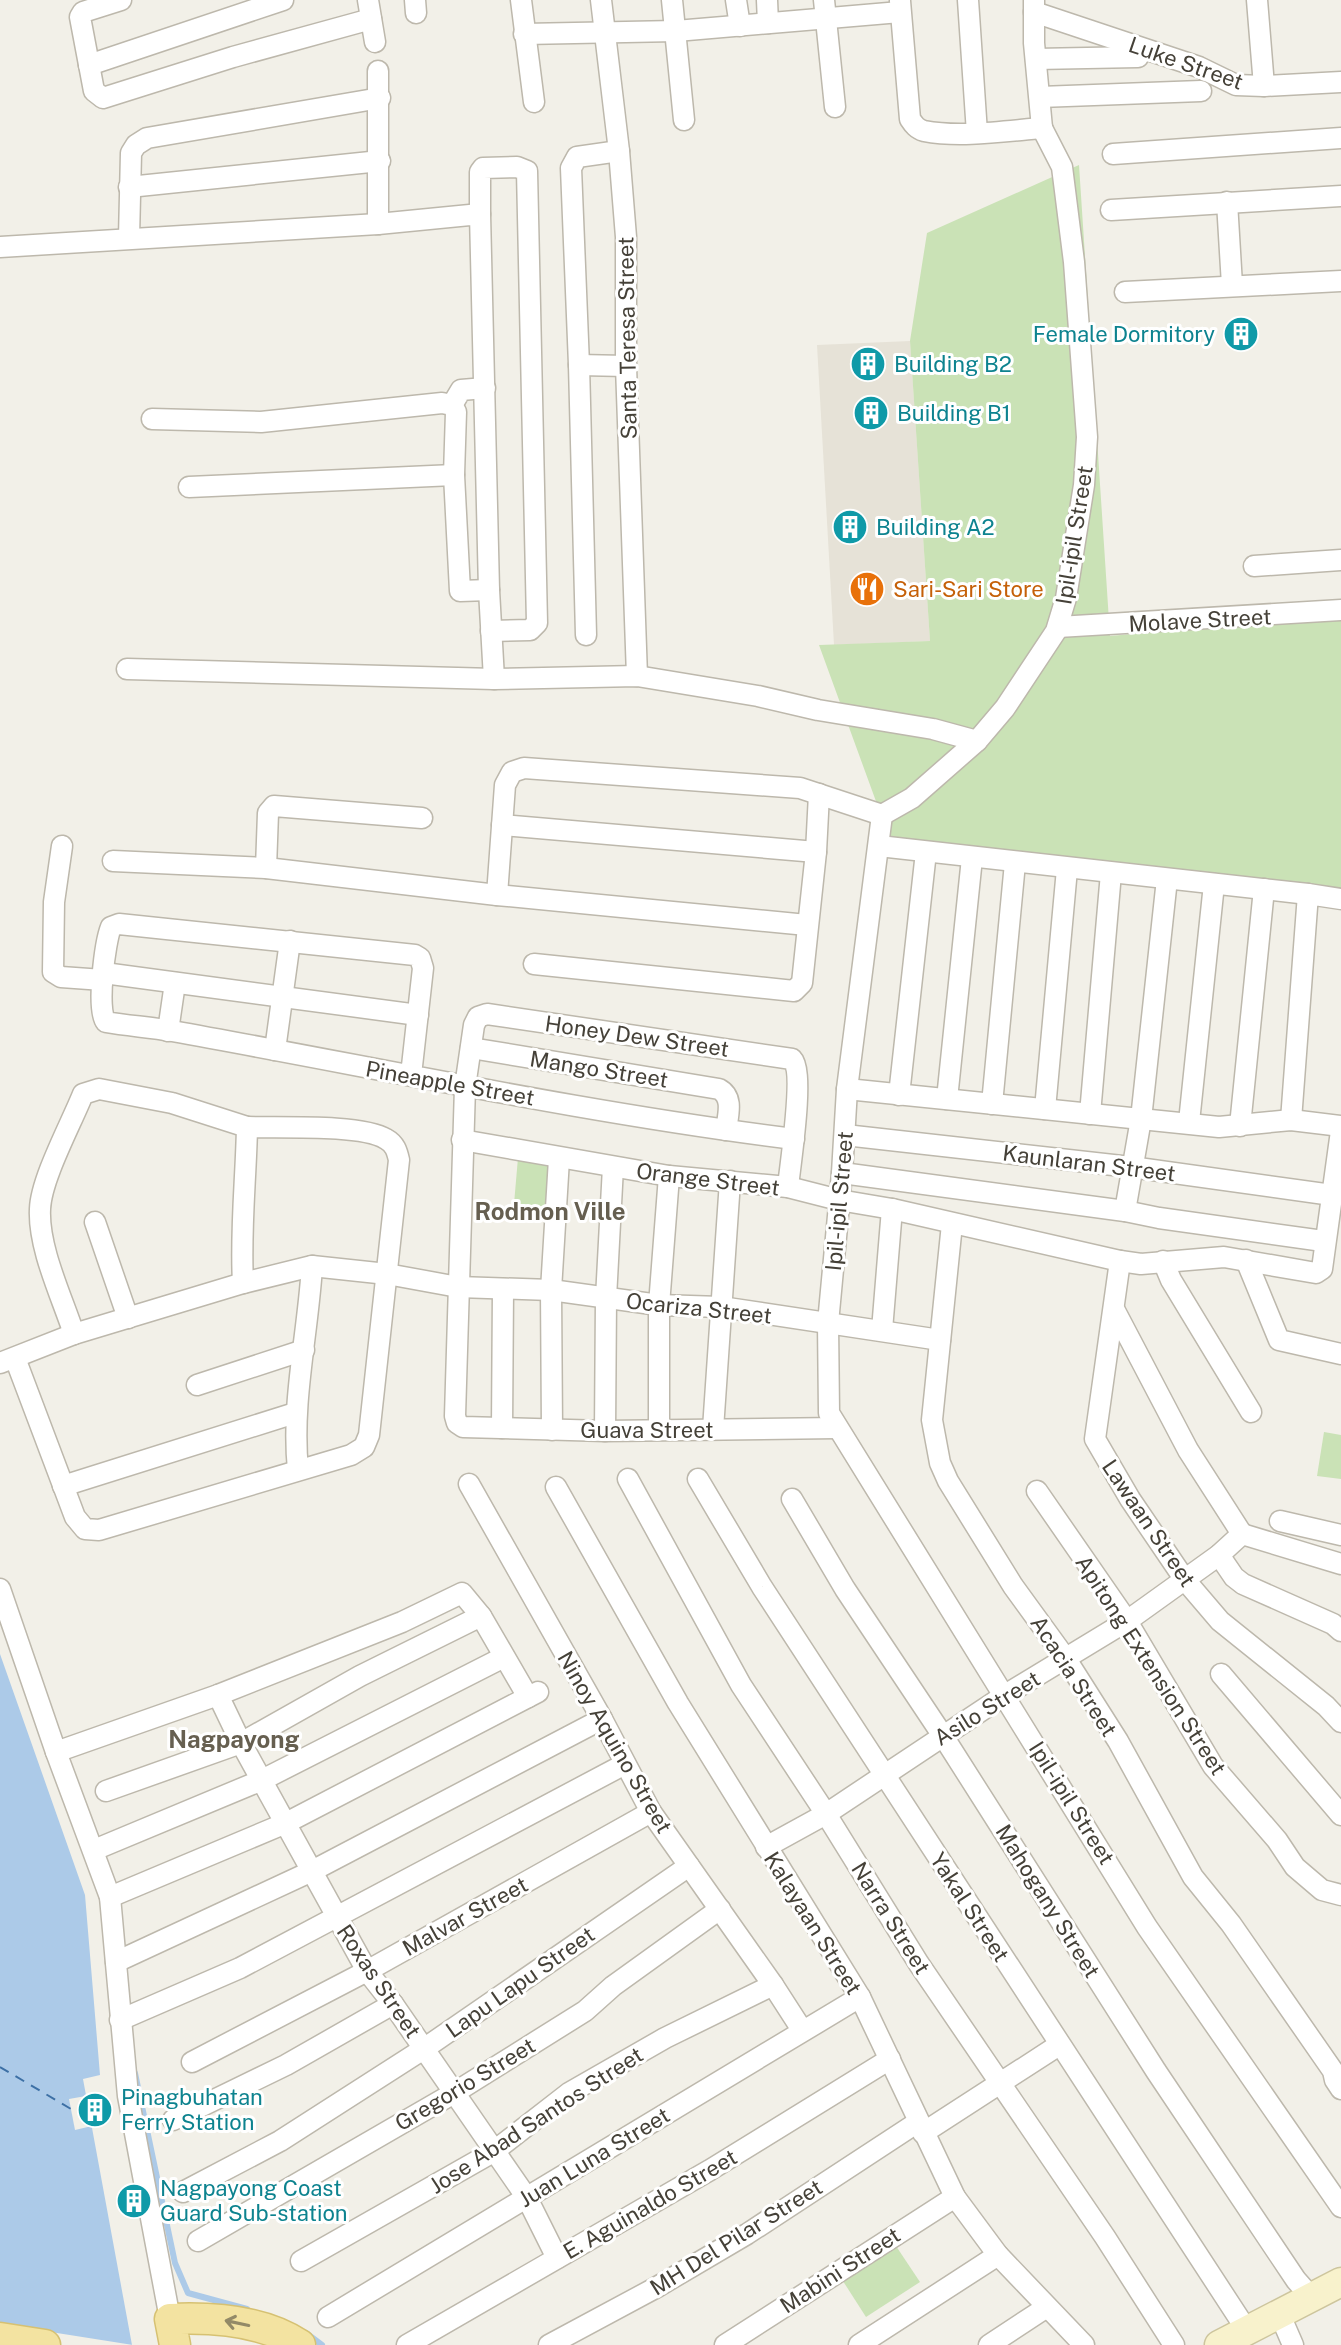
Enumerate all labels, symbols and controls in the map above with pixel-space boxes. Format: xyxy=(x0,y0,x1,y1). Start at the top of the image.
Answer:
street label: Luke Street xyxy=(1125,31,1247,95)
street label: Santa Teresa Street xyxy=(612,236,642,440)
building icon: Female Dormitory xyxy=(1222,315,1260,353)
place label: Female Dormitory xyxy=(1033,321,1215,347)
building icon: Building B2 xyxy=(849,345,887,383)
place label: Building B2 xyxy=(894,351,1012,377)
building icon: Building B1 xyxy=(852,394,890,432)
place label: Building B1 xyxy=(897,400,1011,426)
street label: Ipil-ipil Street xyxy=(1050,464,1098,606)
building icon: Building A2 xyxy=(831,508,869,546)
place label: Building A2 xyxy=(876,514,995,540)
restaurant icon: Sari-Sari Store xyxy=(848,570,886,608)
place label: Sari-Sari Store xyxy=(893,576,1044,602)
street label: Molave Street xyxy=(1128,603,1272,637)
street label: Honey Dew Street xyxy=(543,1010,731,1062)
street label: Mango Street xyxy=(528,1045,670,1093)
street label: Pineapple Street xyxy=(364,1055,536,1111)
street label: Ipil-ipil Street xyxy=(820,1130,858,1272)
street label: Kaunlaran Street xyxy=(1001,1139,1177,1187)
street label: Orange Street xyxy=(635,1157,781,1201)
district label: Rodmon Ville xyxy=(474,1197,626,1225)
street label: Ocariza Street xyxy=(625,1287,773,1329)
street label: Guava Street xyxy=(580,1417,714,1443)
street label: Lawaan Street xyxy=(1097,1455,1201,1591)
street label: Apitong Extension Street xyxy=(1070,1550,1232,1780)
street label: Acacia Street xyxy=(1025,1611,1123,1741)
street label: Ninoy Aquino Street xyxy=(552,1646,678,1838)
street label: Asilo Street xyxy=(929,1665,1045,1751)
district label: Nagpayong xyxy=(168,1725,300,1753)
street label: Ipil-ipil Street xyxy=(1024,1737,1120,1869)
street label: Mahogany Street xyxy=(990,1820,1106,1982)
street label: Kalayaan Street xyxy=(759,1847,867,1999)
street label: Yakal Street xyxy=(925,1848,1015,1966)
street label: Narra Street xyxy=(846,1857,936,1979)
street label: Malvar Street xyxy=(398,1871,532,1961)
street label: Roxas Street xyxy=(332,1919,426,2043)
street label: Lapu Lapu Street xyxy=(441,1921,599,2043)
street label: Gregorio Street xyxy=(390,2032,540,2136)
street label: Jose Abad Santos Street xyxy=(424,2041,648,2199)
place label: Pinagbuhatan Ferry Station xyxy=(121,2084,263,2135)
building icon: Pinagbuhatan Ferry Station xyxy=(76,2091,114,2129)
street label: Juan Luna Street xyxy=(514,2102,674,2212)
street label: E. Aguinaldo Street xyxy=(558,2144,742,2264)
street label: MH Del Pilar Street xyxy=(645,2174,827,2300)
place label: Nagpayong Coast Guard Sub-station xyxy=(160,2175,348,2226)
building icon: Nagpayong Coast Guard Sub-station xyxy=(115,2182,153,2220)
street label: Mabini Street xyxy=(775,2222,905,2318)
one-way arrow xyxy=(224,2315,250,2330)

